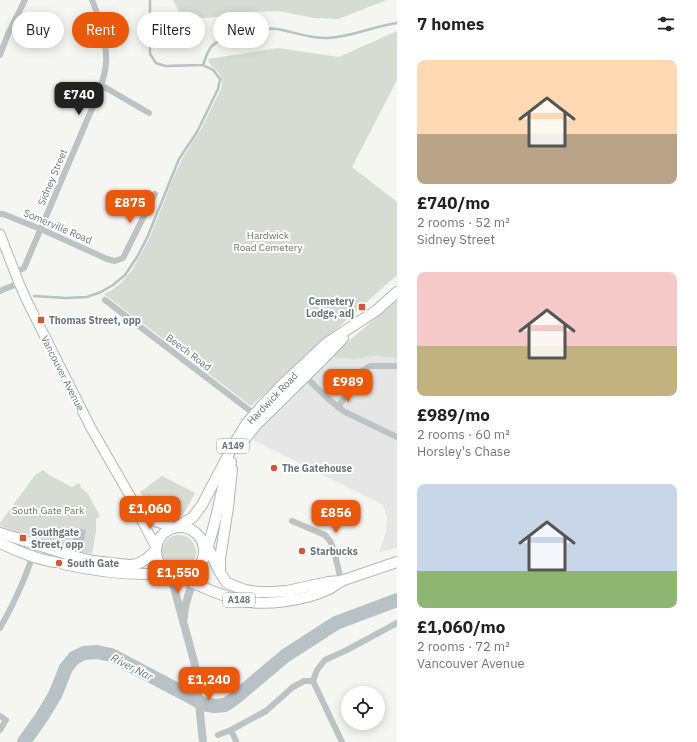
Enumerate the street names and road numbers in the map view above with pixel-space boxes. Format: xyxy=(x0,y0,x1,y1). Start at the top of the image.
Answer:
street label: Sidney Street xyxy=(35,147,70,207)
street label: Somerville Road xyxy=(22,206,94,247)
street label: Beech Road xyxy=(163,331,214,374)
street label: Vancouver Avenue xyxy=(38,333,87,414)
street label: Hardwick Road xyxy=(244,369,301,427)
road number: A149 xyxy=(217,439,249,453)
road number: A148 xyxy=(223,593,255,607)

